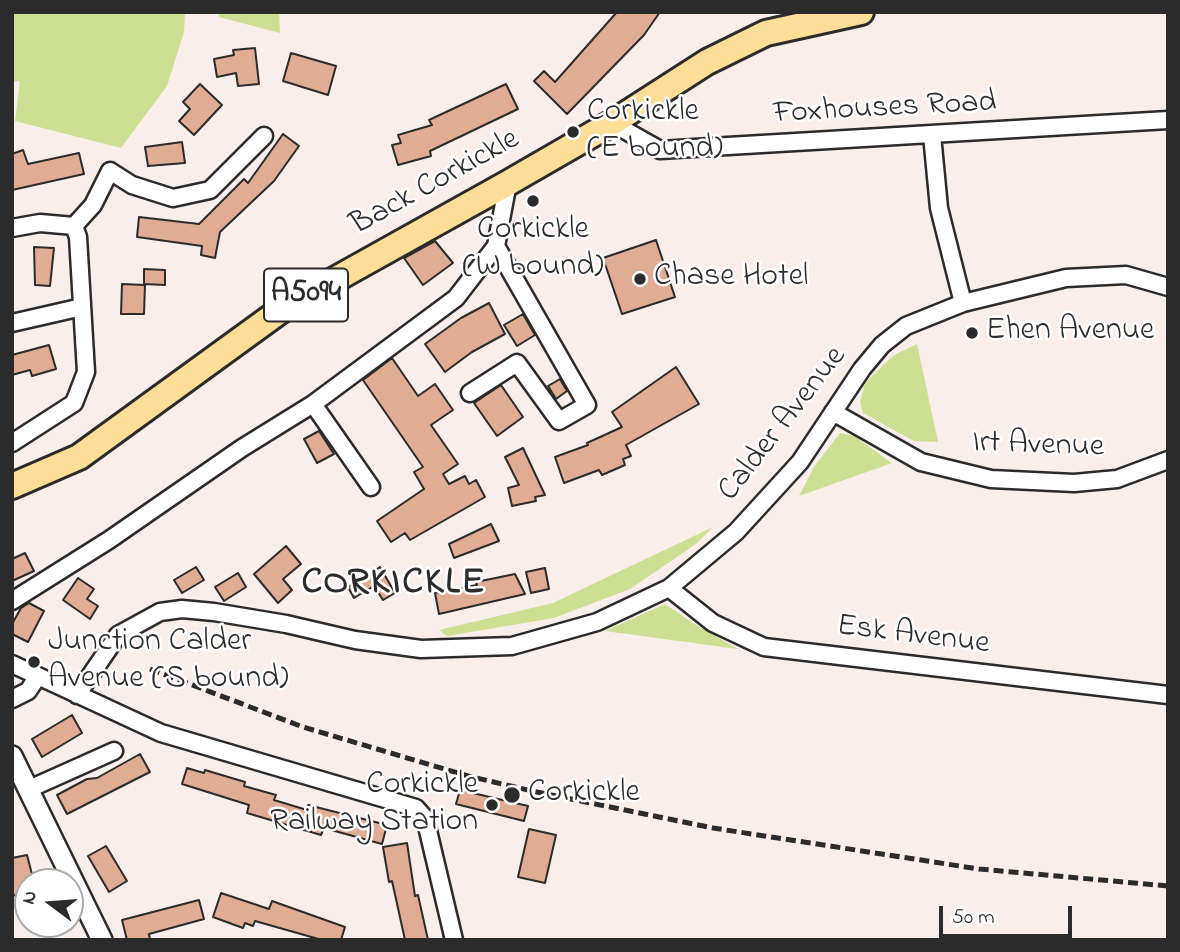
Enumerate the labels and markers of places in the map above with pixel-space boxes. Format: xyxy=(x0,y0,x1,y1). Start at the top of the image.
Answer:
place label: Corkickle (E bound) xyxy=(587,95,723,170)
marker: Corkickle (E bound) xyxy=(565,124,581,140)
marker: Corkickle (W bound) xyxy=(525,193,541,209)
place label: Corkickle (W bound) xyxy=(462,213,604,288)
place label: Chase Hotel xyxy=(654,260,808,298)
marker: Chase Hotel xyxy=(632,271,648,287)
place label: Ehen Avenue xyxy=(986,314,1154,352)
marker: Ehen Avenue xyxy=(964,325,980,341)
place label: Junction Calder Avenue (S bound) xyxy=(48,625,289,700)
marker: Junction Calder Avenue (S bound) xyxy=(26,654,42,670)
place label: Corkickle Railway Station xyxy=(270,768,478,843)
place label: Corkickle xyxy=(528,776,640,814)
marker: Corkickle xyxy=(502,785,522,805)
marker: Corkickle Railway Station xyxy=(484,797,500,813)

